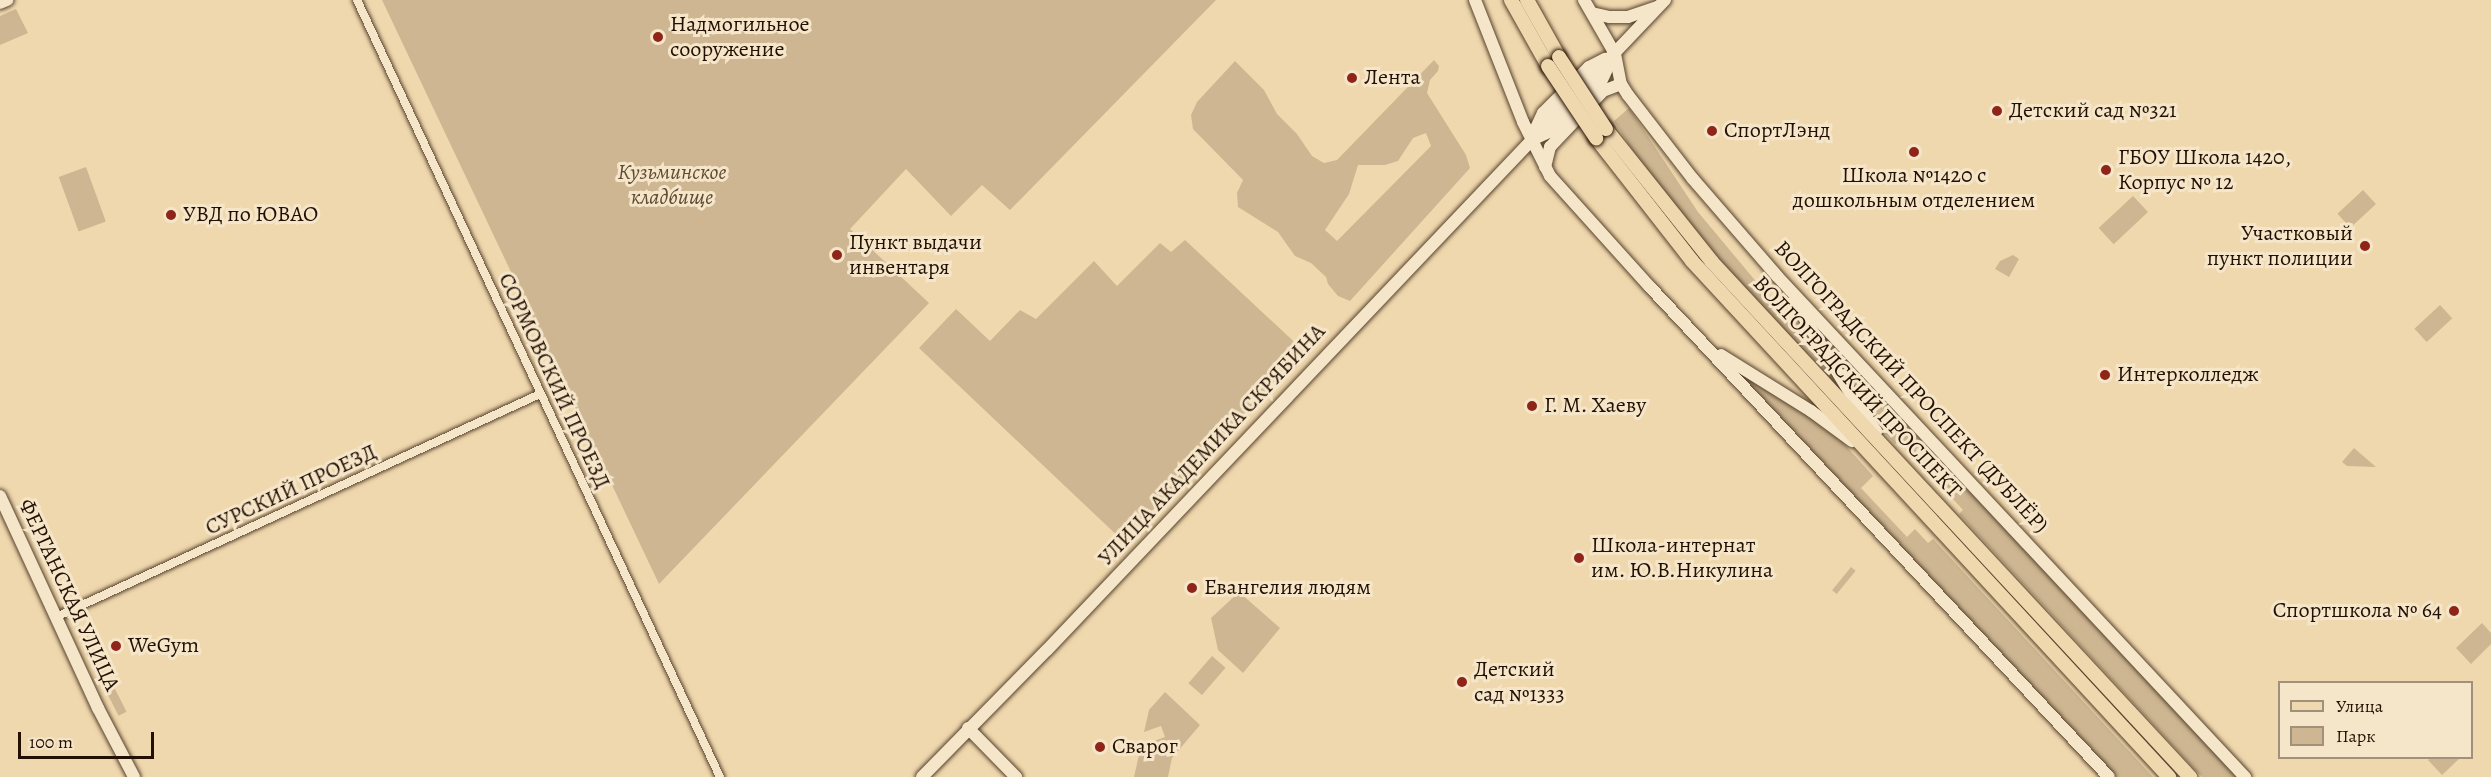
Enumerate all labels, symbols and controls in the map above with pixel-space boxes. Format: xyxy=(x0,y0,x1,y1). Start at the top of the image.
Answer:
place label: Надмогильное сооружение xyxy=(670,11,810,62)
marker: Надмогильное сооружение xyxy=(651,30,665,44)
place label: Лента xyxy=(1364,65,1421,91)
marker: Лента xyxy=(1345,71,1359,85)
place label: Детский сад №321 xyxy=(2009,98,2177,124)
marker: Детский сад №321 xyxy=(1990,104,2004,118)
place label: СпортЛэнд xyxy=(1724,118,1830,144)
marker: СпортЛэнд xyxy=(1705,124,1719,138)
place label: ГБОУ Школа 1420, Корпус № 12 xyxy=(2118,144,2291,196)
marker: Школа №1420 с дошкольным отделением xyxy=(1907,145,1921,159)
park label: Кузьминское кладбище xyxy=(618,159,726,210)
place label: Школа №1420 с дошкольным отделением xyxy=(1793,162,2035,214)
marker: ГБОУ Школа 1420, Корпус № 12 xyxy=(2099,163,2113,177)
place label: УВД по ЮВАО xyxy=(183,202,318,228)
marker: УВД по ЮВАО xyxy=(164,208,178,222)
place label: Участковый пункт полиции xyxy=(2207,220,2353,272)
place label: Пункт выдачи инвентаря xyxy=(849,229,982,280)
street label: ВОЛГОГРАДСКИЙ ПРОСПЕКТ (ДУБЛЁР) xyxy=(1768,236,2054,538)
marker: Участковый пункт полиции xyxy=(2358,239,2372,253)
marker: Пункт выдачи инвентаря xyxy=(830,248,844,262)
street label: СОРМОВСКИЙ ПРОЕЗД xyxy=(492,269,616,493)
street label: ВОЛГОГРАДСКИЙ ПРОСПЕКТ xyxy=(1747,271,1967,503)
street label: УЛИЦА АКАДЕМИКА СКРЯБИНА xyxy=(1093,319,1331,571)
place label: Интерколледж xyxy=(2117,362,2259,388)
marker: Интерколледж xyxy=(2098,368,2112,382)
place label: Г. М. Хаеву xyxy=(1544,393,1647,419)
marker: Г. М. Хаеву xyxy=(1525,399,1539,413)
street label: СУРСКИЙ ПРОЕЗД xyxy=(201,439,381,541)
street label: ФЕРГАНСКАЯ УЛИЦА xyxy=(13,495,125,695)
place label: Школа-интернат им. Ю.В.Никулина xyxy=(1591,532,1774,584)
marker: Школа-интернат им. Ю.В.Никулина xyxy=(1572,551,1586,565)
place label: Евангелия людям xyxy=(1204,575,1371,601)
marker: Евангелия людям xyxy=(1185,581,1199,595)
place label: Спортшкола № 64 xyxy=(2273,598,2442,624)
marker: Спортшкола № 64 xyxy=(2447,604,2461,618)
place label: WeGym xyxy=(128,633,199,659)
marker: WeGym xyxy=(109,639,123,653)
place label: Детский сад №1333 xyxy=(1474,656,1565,708)
marker: Детский сад №1333 xyxy=(1455,675,1469,689)
legend xyxy=(2278,681,2473,759)
text: Улица xyxy=(2336,694,2383,718)
scale bar xyxy=(21,720,158,758)
text: Парк xyxy=(2336,724,2376,748)
text: 100 m xyxy=(29,730,73,754)
place label: Сварог xyxy=(1112,734,1178,760)
marker: Сварог xyxy=(1093,740,1107,754)

